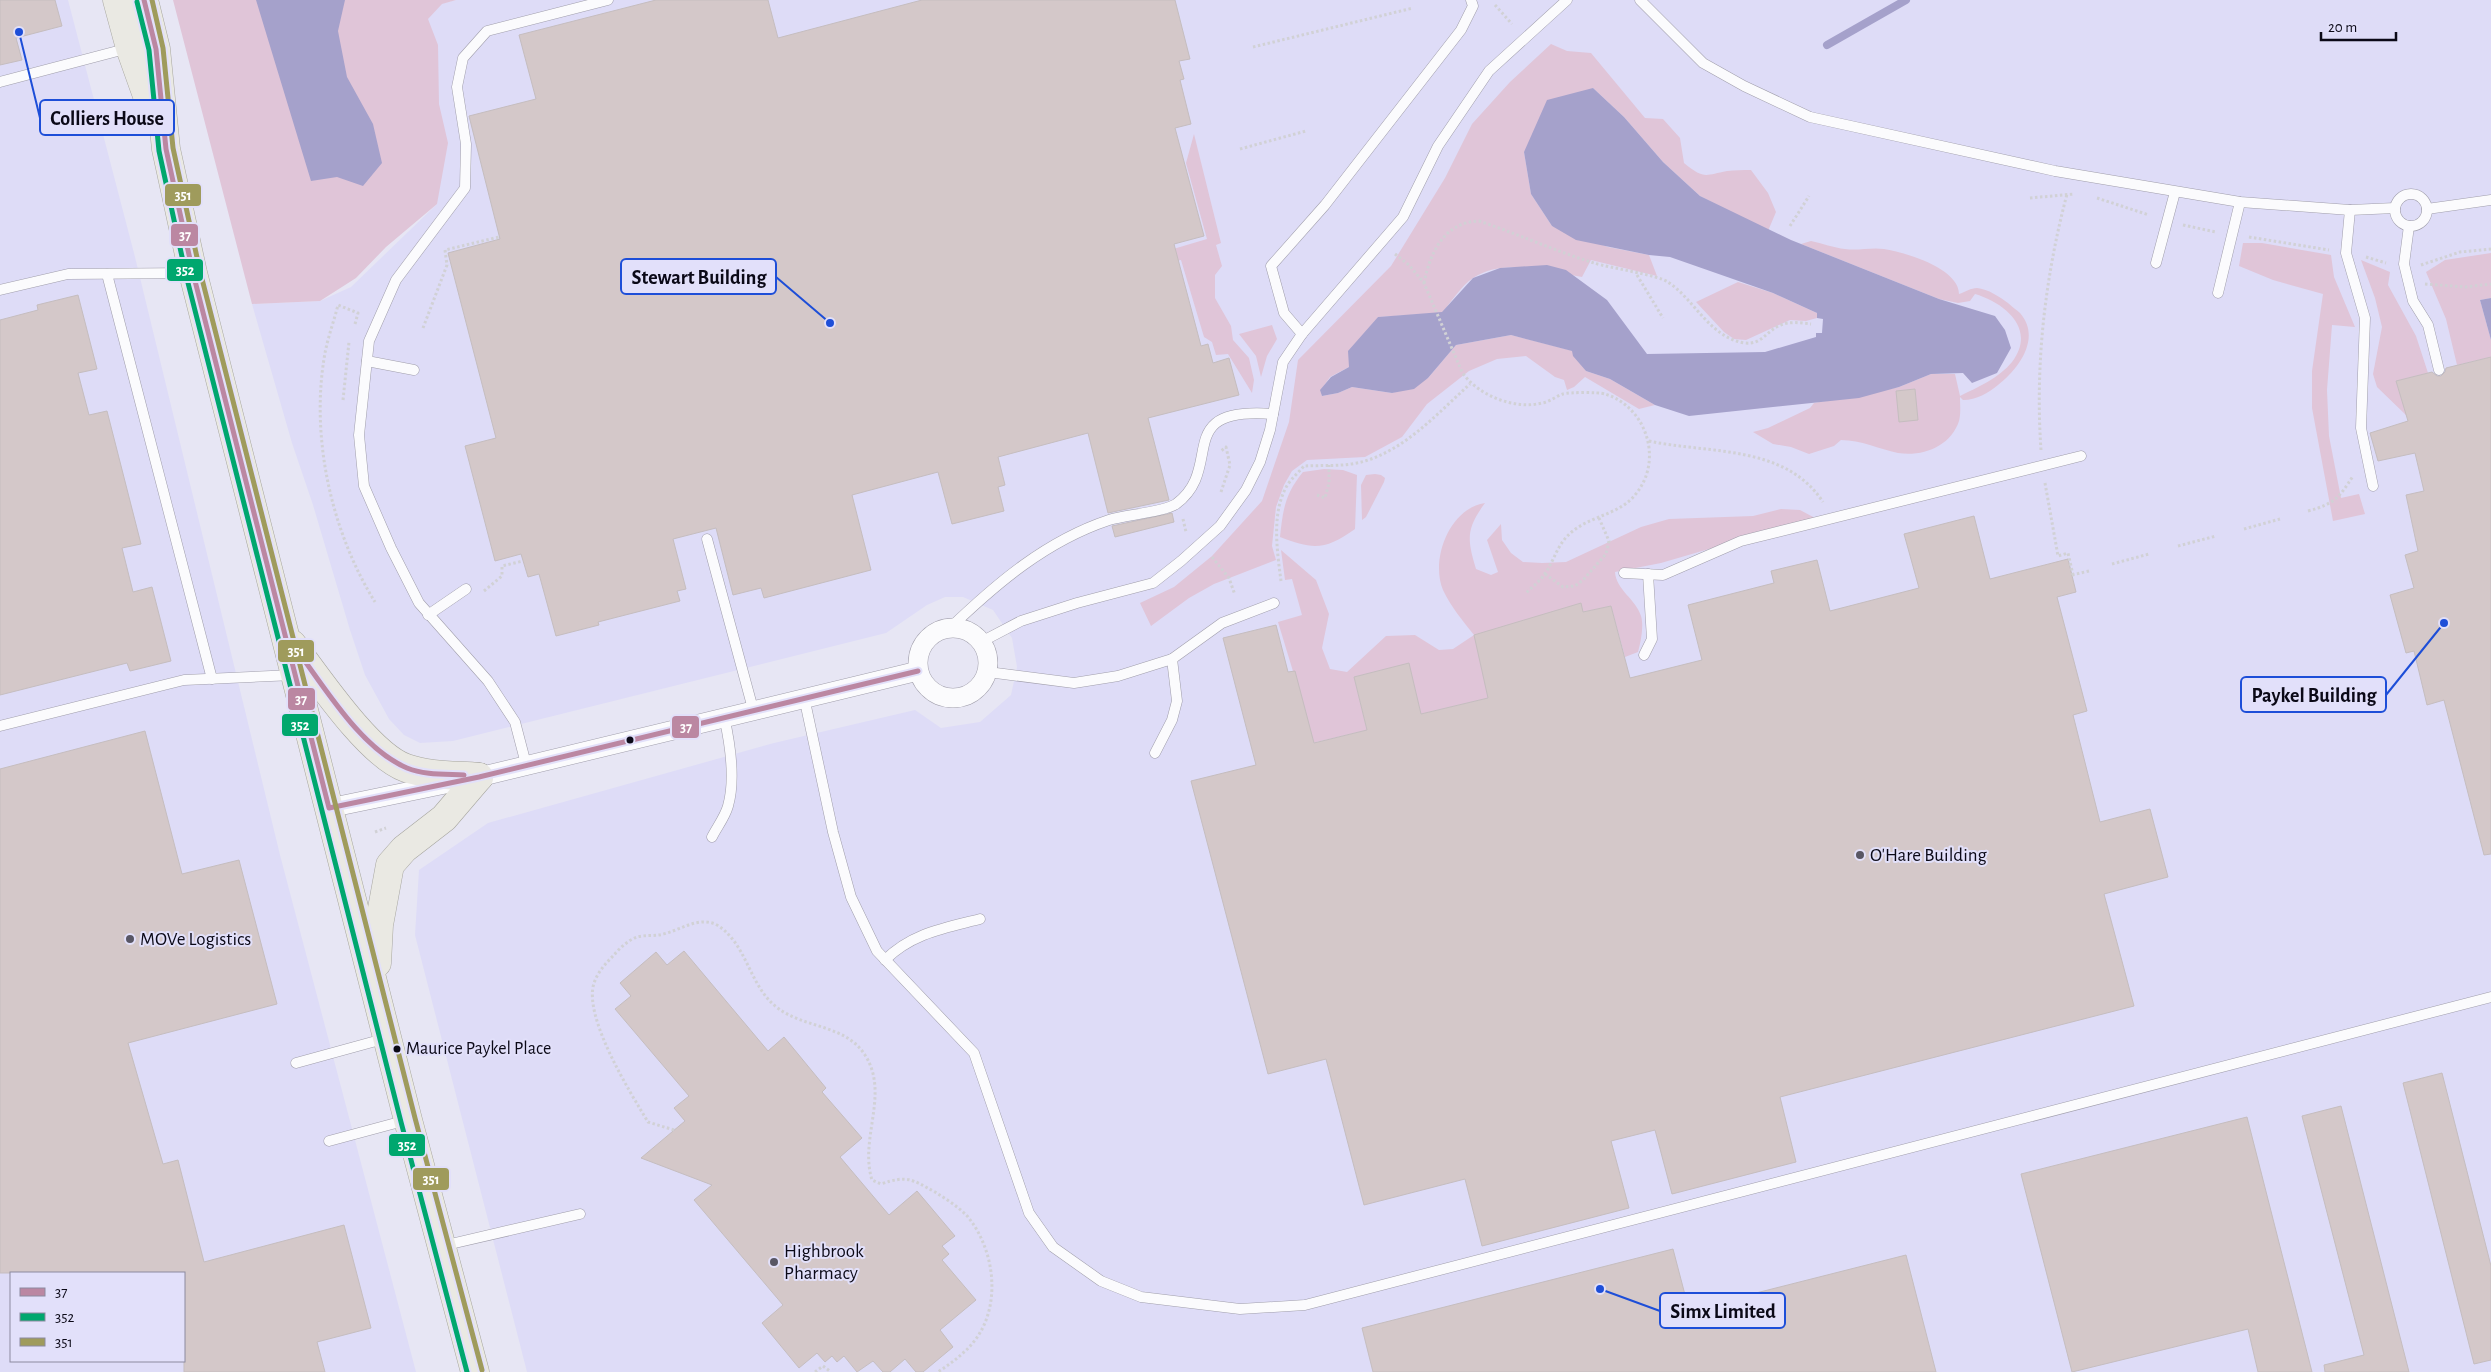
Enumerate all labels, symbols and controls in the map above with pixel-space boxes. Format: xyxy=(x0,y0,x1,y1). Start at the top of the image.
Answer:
scale bar xyxy=(2321,10,2396,42)
text: 20 m xyxy=(2328,20,2357,35)
callout: Colliers House xyxy=(40,100,174,135)
text: Colliers House xyxy=(50,109,164,129)
line badge: 351 xyxy=(164,183,202,207)
text: 351 xyxy=(174,189,192,203)
line badge: 37 xyxy=(170,223,199,247)
text: 37 xyxy=(179,229,191,243)
line badge: 352 xyxy=(166,258,204,282)
callout: Stewart Building xyxy=(621,259,776,294)
text: 352 xyxy=(176,264,195,278)
text: Stewart Building xyxy=(632,268,767,288)
line badge: 351 xyxy=(277,639,315,663)
text: 351 xyxy=(287,645,305,659)
callout: Paykel Building xyxy=(2241,677,2386,712)
text: Paykel Building xyxy=(2251,686,2378,706)
line badge: 37 xyxy=(287,687,316,711)
text: 37 xyxy=(295,693,307,707)
line badge: 352 xyxy=(281,713,319,737)
line badge: 37 xyxy=(671,715,700,739)
text: 352 xyxy=(291,719,310,733)
text: 37 xyxy=(680,721,692,735)
unlabelled marker xyxy=(625,735,635,745)
place label: O'Hare Building xyxy=(1870,846,1988,865)
marker: O'Hare Building xyxy=(1854,849,1866,861)
place label: MOVe Logistics xyxy=(140,930,251,949)
marker: MOVe Logistics xyxy=(124,933,136,945)
place label: Maurice Paykel Place xyxy=(406,1040,551,1058)
marker: Maurice Paykel Place xyxy=(392,1044,402,1054)
line badge: 352 xyxy=(388,1133,426,1157)
text: 352 xyxy=(398,1139,417,1153)
line badge: 351 xyxy=(412,1167,450,1191)
text: 351 xyxy=(422,1173,440,1187)
place label: Highbrook Pharmacy xyxy=(784,1242,864,1283)
marker: Highbrook Pharmacy xyxy=(768,1256,780,1268)
legend xyxy=(10,1272,185,1362)
text: 37 xyxy=(55,1285,67,1300)
callout: Simx Limited xyxy=(1660,1293,1785,1328)
text: Simx Limited xyxy=(1670,1302,1776,1322)
text: 352 xyxy=(55,1310,74,1325)
text: 351 xyxy=(55,1335,73,1350)

